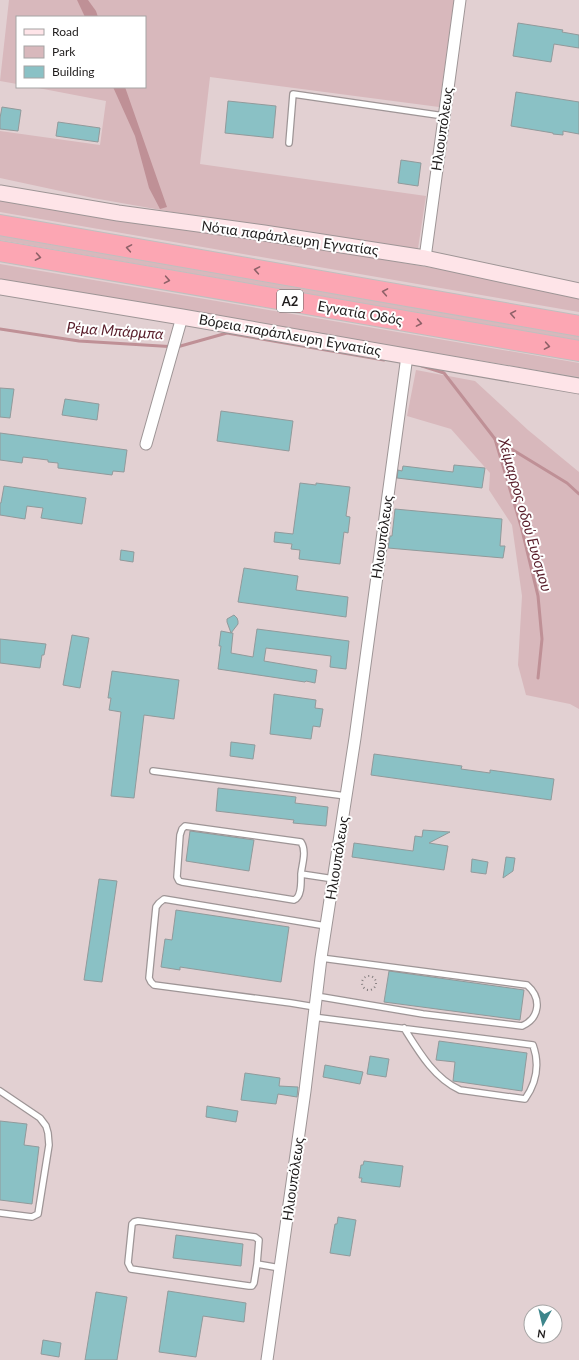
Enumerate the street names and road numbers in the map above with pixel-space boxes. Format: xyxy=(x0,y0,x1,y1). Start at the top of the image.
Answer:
street label: Ηλιουπόλεως xyxy=(427,86,456,172)
street label: Νότια παράπλευρη Εγνατίας xyxy=(201,217,380,258)
road number: Α2 xyxy=(277,290,303,312)
street label: Εγνατία Οδός xyxy=(316,297,404,328)
street label: Βόρεια παράπλευρη Εγνατίας xyxy=(198,310,383,359)
street label: Ηλιουπόλεως xyxy=(367,494,396,580)
street label: Ηλιουπόλεως xyxy=(322,814,352,901)
street label: Ηλιουπόλεως xyxy=(278,1136,307,1222)

